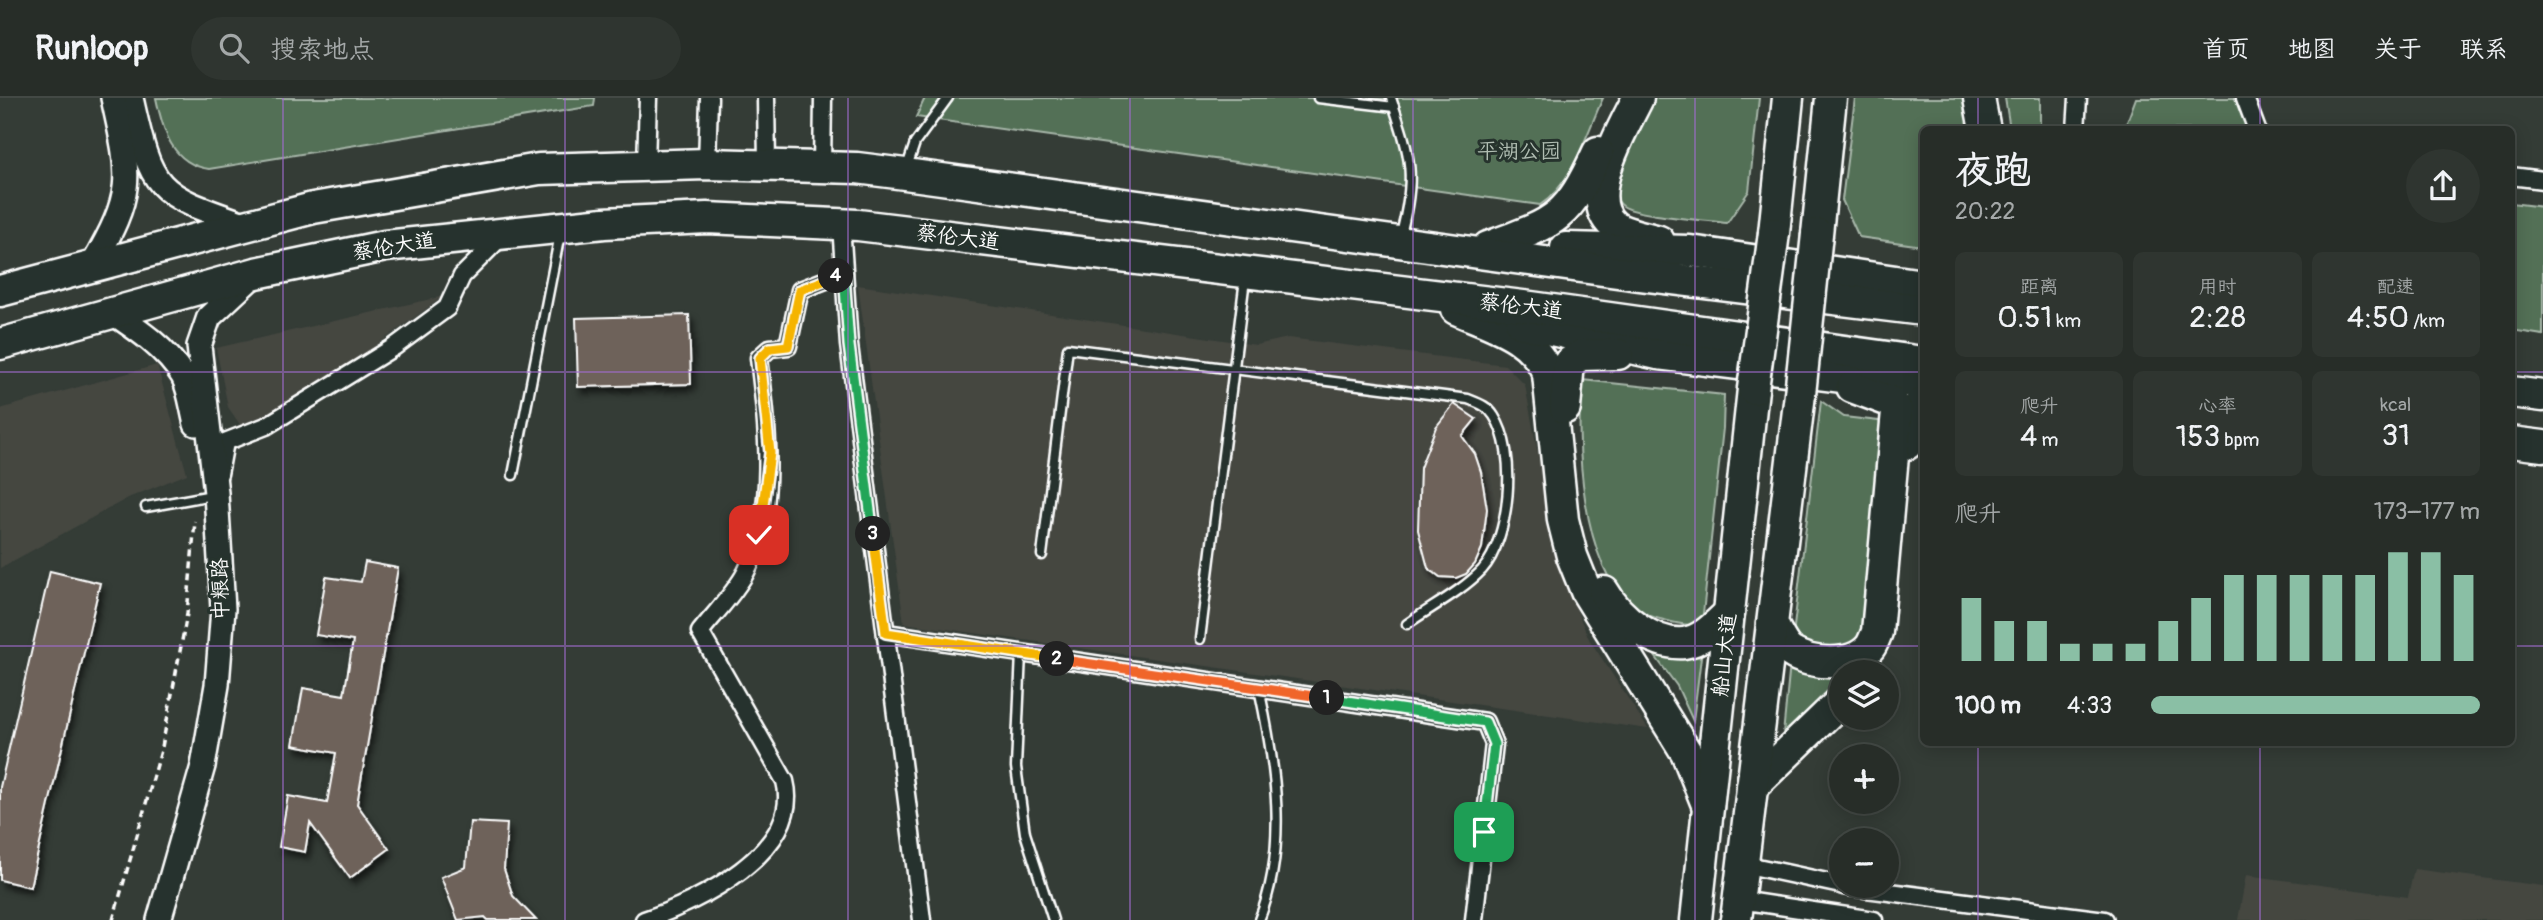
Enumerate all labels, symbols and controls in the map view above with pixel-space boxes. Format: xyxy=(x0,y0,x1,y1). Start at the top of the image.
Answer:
search box xyxy=(191,17,681,80)
text: Runloop xyxy=(35,28,149,69)
icon: search xyxy=(215,29,253,67)
text: 搜索地点 xyxy=(271,34,375,66)
text: 首页 xyxy=(2202,35,2250,64)
text: 地图 xyxy=(2288,35,2336,64)
text: 关于 xyxy=(2374,35,2422,64)
text: 联系 xyxy=(2460,35,2508,64)
park label: 平湖公园 xyxy=(1477,138,1561,165)
text: 夜跑 xyxy=(1955,147,2031,195)
button: share xyxy=(2406,149,2480,223)
text: 20:22 xyxy=(1955,197,2015,226)
street label: 蔡伦大道 xyxy=(915,219,1001,256)
street label: 蔡伦大道 xyxy=(350,227,438,266)
pin: 4 xyxy=(818,258,854,294)
text: 4 xyxy=(830,263,841,287)
text: 距离 xyxy=(2020,275,2058,299)
text: 用时 xyxy=(2198,275,2237,299)
text: 配速 xyxy=(2377,275,2415,299)
street label: 蔡伦大道 xyxy=(1478,288,1564,325)
text: 0.51 xyxy=(1997,299,2052,336)
text: 2:28 xyxy=(2189,299,2246,336)
text: 4:50 xyxy=(2347,299,2409,336)
text: km xyxy=(2052,309,2081,333)
text: /km xyxy=(2409,309,2445,333)
text: kcal xyxy=(2380,393,2411,417)
text: 爬升 xyxy=(2020,394,2058,418)
text: 心率 xyxy=(2198,394,2237,418)
text: 31 xyxy=(2382,417,2410,454)
text: 4 xyxy=(2020,418,2037,455)
text: 153 xyxy=(2175,418,2220,455)
text: m xyxy=(2037,428,2058,452)
text: bpm xyxy=(2220,428,2260,452)
text: 173–177 m xyxy=(2374,497,2480,526)
text: 爬升 xyxy=(1955,499,2001,528)
pin xyxy=(729,505,789,565)
icon: check xyxy=(740,516,778,554)
pin: 3 xyxy=(856,516,890,551)
text: 3 xyxy=(867,521,878,545)
street label: 中粮路 xyxy=(206,557,235,621)
street label: 船山大道 xyxy=(1707,612,1742,698)
pin: 2 xyxy=(1040,642,1074,676)
text: 2 xyxy=(1051,646,1062,670)
map controls xyxy=(1829,660,1899,898)
button: layers xyxy=(1829,660,1899,730)
pin: 1 xyxy=(1310,680,1344,716)
text: 1 xyxy=(1323,685,1330,709)
text: 100 m xyxy=(1955,691,2021,720)
text: 4:33 xyxy=(2067,691,2112,720)
button: + xyxy=(1829,744,1899,814)
pin xyxy=(1454,802,1514,862)
icon: arrive xyxy=(1465,813,1503,851)
button: − xyxy=(1829,828,1899,898)

